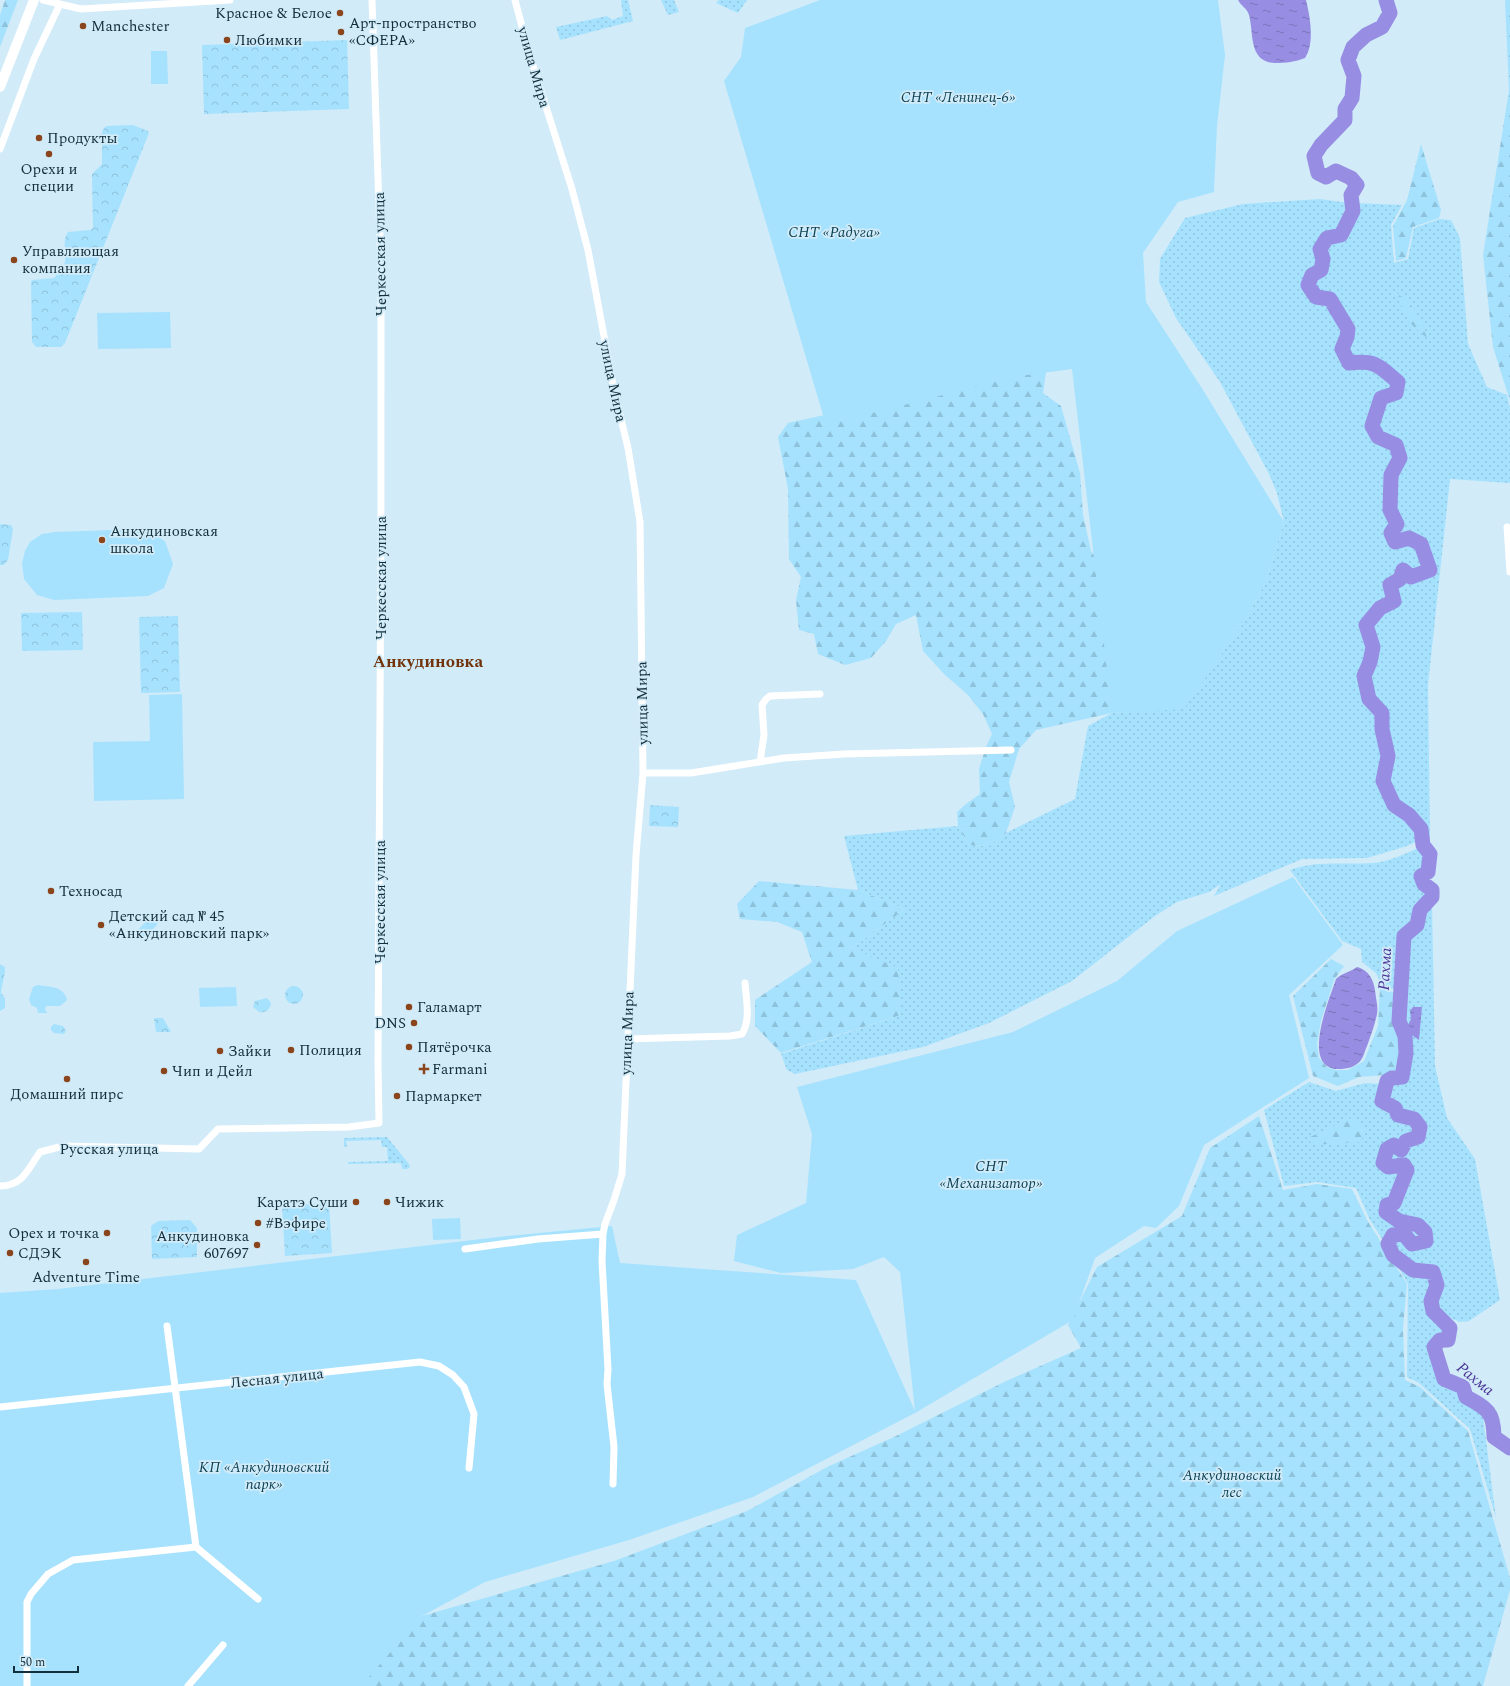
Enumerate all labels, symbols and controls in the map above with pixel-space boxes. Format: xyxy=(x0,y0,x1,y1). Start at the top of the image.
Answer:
place label: Красное & Белое xyxy=(215,2,332,25)
marker: Красное & Белое xyxy=(335,8,345,18)
place label: Арт-пространство «СФЕРА» xyxy=(349,12,477,52)
place label: Manchester xyxy=(91,15,170,38)
marker: Manchester xyxy=(78,21,88,31)
street label: улица Мира xyxy=(511,23,556,111)
marker: Арт-пространство «СФЕРА» xyxy=(336,27,346,37)
place label: Любимки xyxy=(235,29,302,52)
marker: Любимки xyxy=(222,35,232,45)
park label: СНТ «Ленинец-6» xyxy=(901,86,1016,109)
place label: Продукты xyxy=(47,127,117,150)
marker: Продукты xyxy=(34,133,44,143)
marker: Орехи и специи xyxy=(44,149,54,159)
place label: Орехи и специи xyxy=(20,158,78,198)
street label: Черкесская улица xyxy=(368,191,393,316)
park label: СНТ «Радуга» xyxy=(788,221,881,244)
place label: Управляющая компания xyxy=(22,240,119,280)
marker: Управляющая компания xyxy=(9,255,19,265)
street label: улица Мира xyxy=(592,337,633,425)
street label: Черкесская улица xyxy=(370,515,393,640)
place label: Анкудиновская школа xyxy=(110,520,218,560)
marker: Анкудиновская школа xyxy=(97,535,107,545)
district label: Анкудиновка xyxy=(373,649,483,675)
street label: улица Мира xyxy=(630,660,655,746)
street label: Черкесская улица xyxy=(369,839,392,964)
place label: Техносад xyxy=(59,880,122,903)
marker: Техносад xyxy=(46,886,56,896)
place label: Детский сад № 45 «Анкудиновский парк» xyxy=(109,905,270,945)
marker: Детский сад № 45 «Анкудиновский парк» xyxy=(96,920,106,930)
water label: Рахма xyxy=(1372,947,1398,991)
street label: улица Мира xyxy=(615,990,640,1076)
place label: Галамарт xyxy=(417,996,482,1019)
marker: Галамарт xyxy=(404,1002,414,1012)
place label: DNS xyxy=(374,1012,406,1035)
marker: DNS xyxy=(409,1018,419,1028)
place label: Пятёрочка xyxy=(417,1036,492,1059)
place label: Полиция xyxy=(299,1039,362,1062)
place label: Зайки xyxy=(228,1040,272,1063)
marker: Пятёрочка xyxy=(404,1042,414,1052)
marker: Полиция xyxy=(286,1045,296,1055)
marker: Зайки xyxy=(215,1046,225,1056)
place label: Farmani xyxy=(432,1058,488,1081)
place label: Чип и Дейл xyxy=(172,1060,252,1083)
marker: Farmani xyxy=(419,1064,429,1074)
marker: Чип и Дейл xyxy=(159,1066,169,1076)
marker: Домашний пирс xyxy=(62,1074,72,1084)
place label: Домашний пирс xyxy=(10,1083,124,1106)
place label: Пармаркет xyxy=(405,1085,482,1108)
marker: Пармаркет xyxy=(392,1091,402,1101)
street label: Русская улица xyxy=(59,1138,159,1161)
park label: СНТ «Механизатор» xyxy=(940,1155,1043,1195)
place label: Каратэ Суши xyxy=(256,1191,348,1214)
place label: Чижик xyxy=(395,1191,444,1214)
marker: Каратэ Суши xyxy=(351,1197,361,1207)
marker: Чижик xyxy=(382,1197,392,1207)
place label: #Вэфире xyxy=(266,1212,326,1235)
marker: #Вэфире xyxy=(253,1218,263,1228)
place label: Орех и точка xyxy=(8,1222,100,1245)
place label: Анкудиновка 607697 xyxy=(156,1225,250,1265)
marker: Орех и точка xyxy=(102,1228,112,1238)
marker: Анкудиновка 607697 xyxy=(252,1240,262,1250)
place label: СДЭК xyxy=(18,1242,62,1265)
marker: СДЭК xyxy=(5,1248,15,1258)
marker: Adventure Time xyxy=(81,1257,91,1267)
place label: Adventure Time xyxy=(32,1266,140,1289)
water label: Рахма xyxy=(1451,1356,1500,1402)
street label: Лесная улица xyxy=(229,1362,325,1395)
park label: КП «Анкудиновский парк» xyxy=(199,1456,329,1496)
park label: Анкудиновский лес xyxy=(1182,1464,1282,1504)
scale bar xyxy=(14,1648,78,1674)
text: 50 m xyxy=(20,1653,45,1672)

